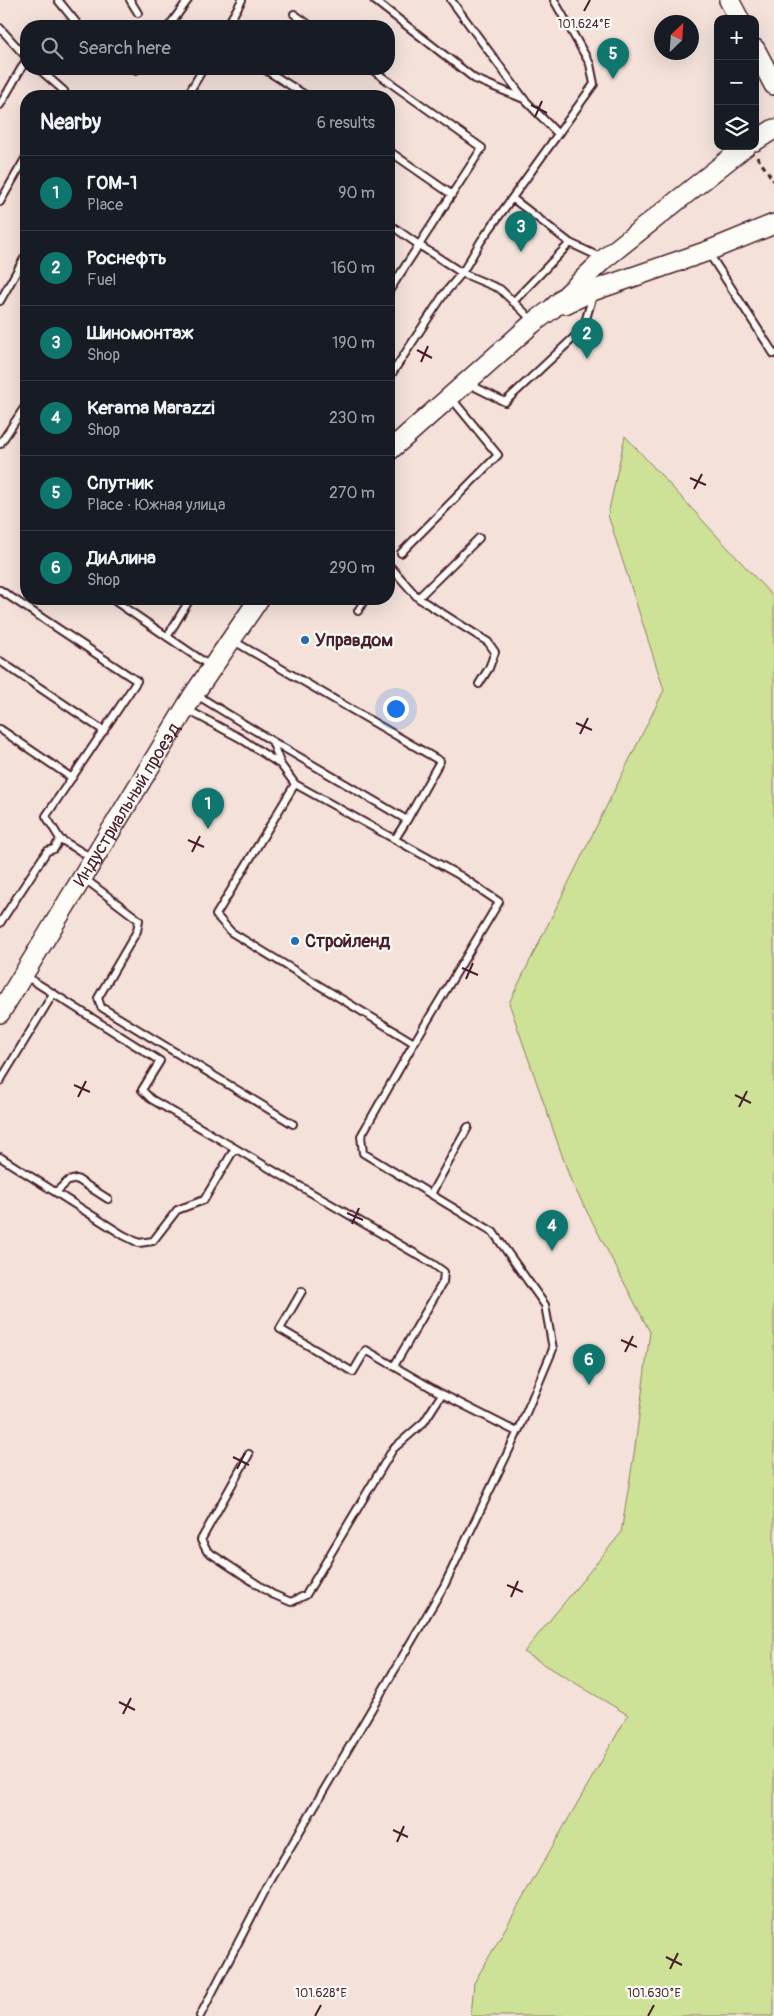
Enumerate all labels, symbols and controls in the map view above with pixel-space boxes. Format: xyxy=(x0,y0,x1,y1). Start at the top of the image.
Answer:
north arrow xyxy=(654,15,699,60)
map controls xyxy=(714,15,759,150)
button: + xyxy=(714,15,759,60)
text: 101.624°E xyxy=(558,17,610,32)
search box xyxy=(20,20,395,75)
icon: search xyxy=(38,34,66,62)
text: Search here xyxy=(78,36,171,60)
pin: 5 xyxy=(597,38,629,79)
button: − xyxy=(714,60,759,105)
button: layers xyxy=(714,105,759,150)
text: Nearby xyxy=(40,109,101,136)
text: 6 results xyxy=(317,113,375,133)
text: ГОМ-1 xyxy=(87,171,137,195)
text: 1 xyxy=(53,183,59,203)
text: 90 m xyxy=(338,183,375,203)
text: Place xyxy=(87,195,123,215)
pin: 3 xyxy=(505,211,537,252)
text: Роснефть xyxy=(87,246,167,270)
text: 2 xyxy=(52,258,60,278)
text: 160 m xyxy=(331,258,375,278)
text: Fuel xyxy=(87,270,116,290)
pin: 2 xyxy=(571,318,603,359)
text: Шиномонтаж xyxy=(87,321,193,345)
text: 3 xyxy=(52,333,60,353)
text: 190 m xyxy=(332,333,375,353)
text: Shop xyxy=(87,345,120,365)
text: Kerama Marazzi xyxy=(87,396,215,420)
text: 4 xyxy=(51,408,61,428)
text: 230 m xyxy=(329,408,375,428)
text: Shop xyxy=(87,420,120,440)
text: Спутник xyxy=(87,471,154,495)
text: 5 xyxy=(52,483,60,503)
text: 270 m xyxy=(329,483,375,503)
text: Place · Южная улица xyxy=(87,495,225,515)
text: ДиАлина xyxy=(87,546,156,570)
text: 6 xyxy=(51,558,61,578)
text: 290 m xyxy=(329,558,375,578)
text: Shop xyxy=(87,570,120,590)
place label: Управдом xyxy=(315,629,393,652)
marker: Управдом xyxy=(299,634,311,646)
your location xyxy=(383,696,409,722)
street label: Индустриальный проезд xyxy=(68,718,185,891)
pin: 1 xyxy=(192,788,224,829)
place label: Стройленд xyxy=(305,930,390,953)
marker: Стройленд xyxy=(289,935,301,947)
pin: 4 xyxy=(536,1210,568,1251)
pin: 6 xyxy=(573,1344,605,1385)
text: 101.628°E xyxy=(295,1986,347,2001)
text: 101.630°E xyxy=(627,1986,681,2001)

